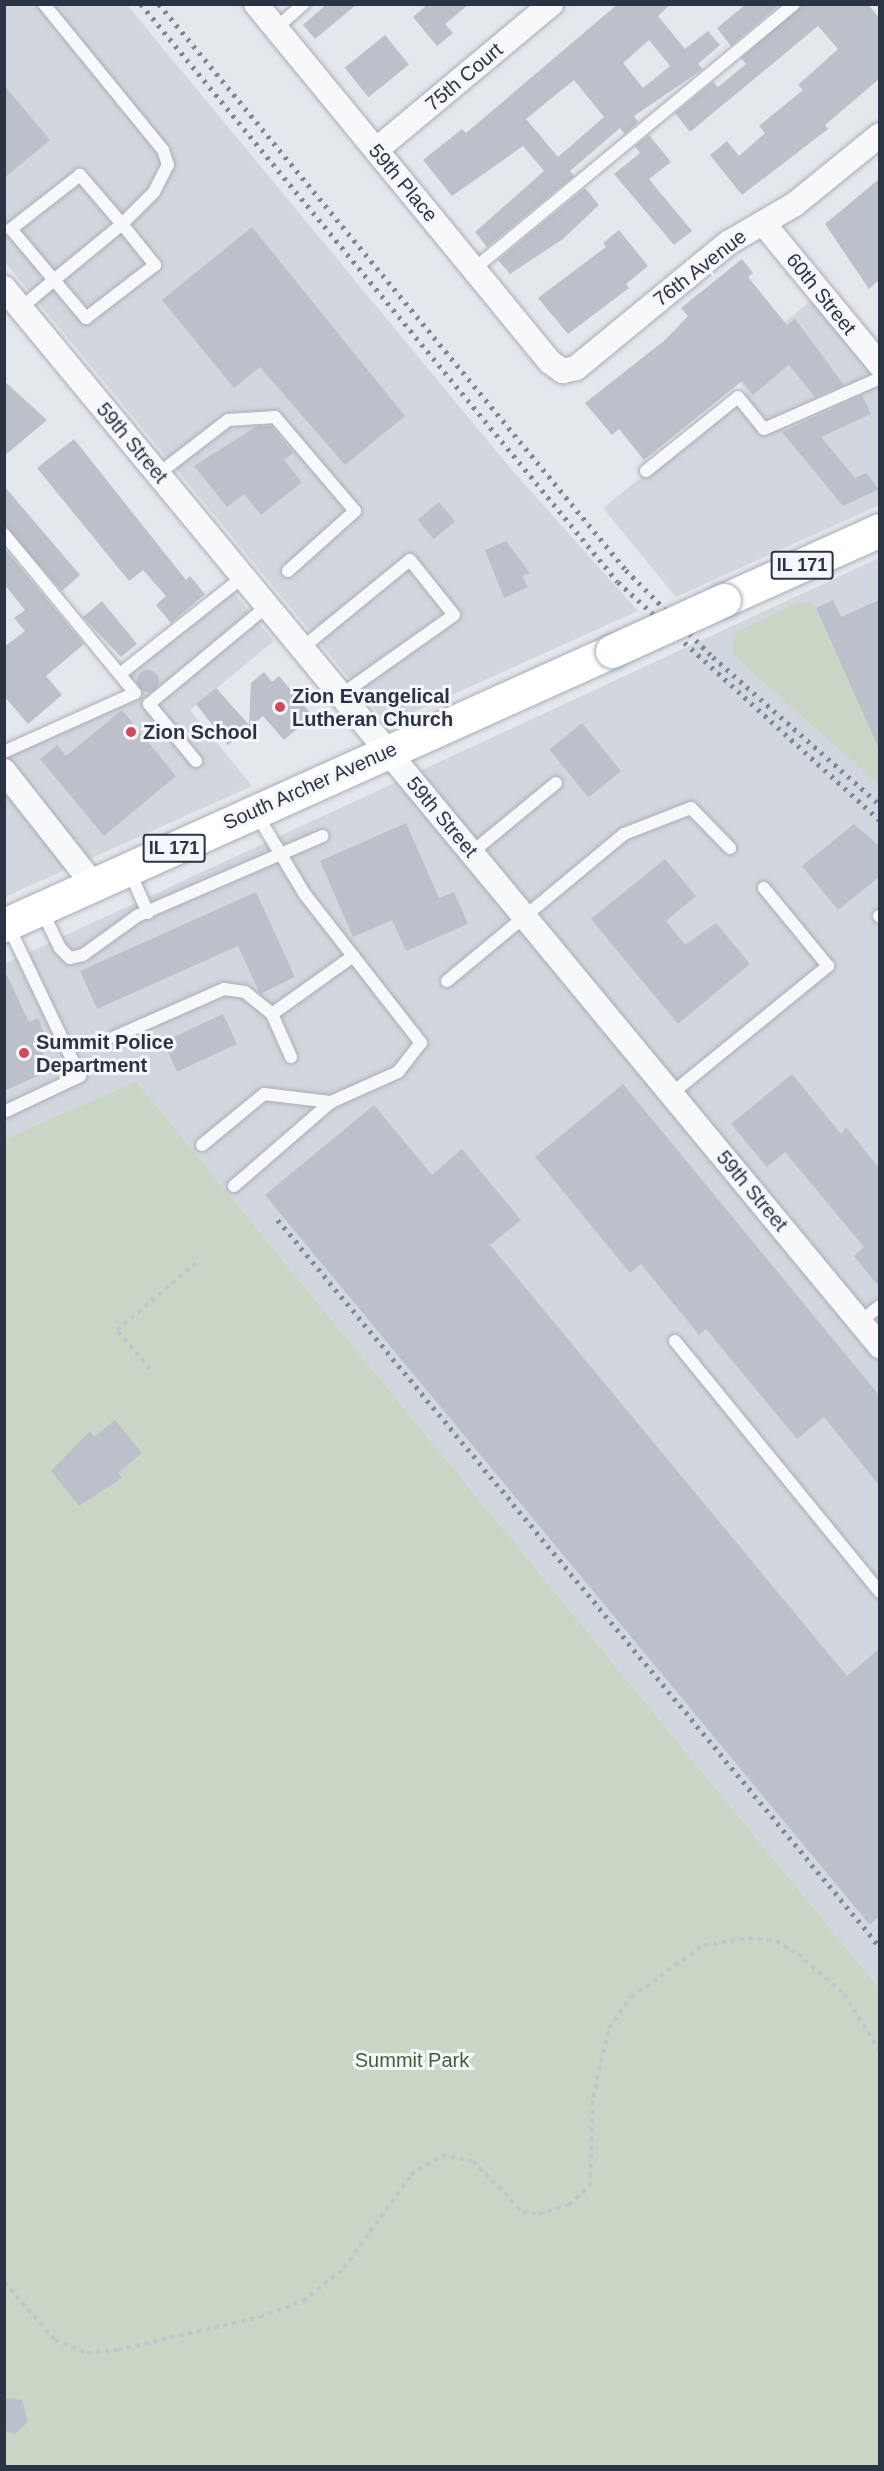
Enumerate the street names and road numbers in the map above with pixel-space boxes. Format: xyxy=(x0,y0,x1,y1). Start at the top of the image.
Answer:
street label: 75th Court xyxy=(421,38,507,116)
street label: 59th Place xyxy=(363,139,443,227)
street label: 76th Avenue xyxy=(649,224,751,312)
street label: 60th Street xyxy=(781,248,861,340)
street label: 59th Street xyxy=(91,398,173,488)
road number: IL 171 xyxy=(769,550,835,580)
street label: South Archer Avenue xyxy=(218,736,402,836)
street label: 59th Street xyxy=(401,772,483,862)
road number: IL 171 xyxy=(141,833,207,863)
street label: 59th Street xyxy=(711,1146,793,1236)

